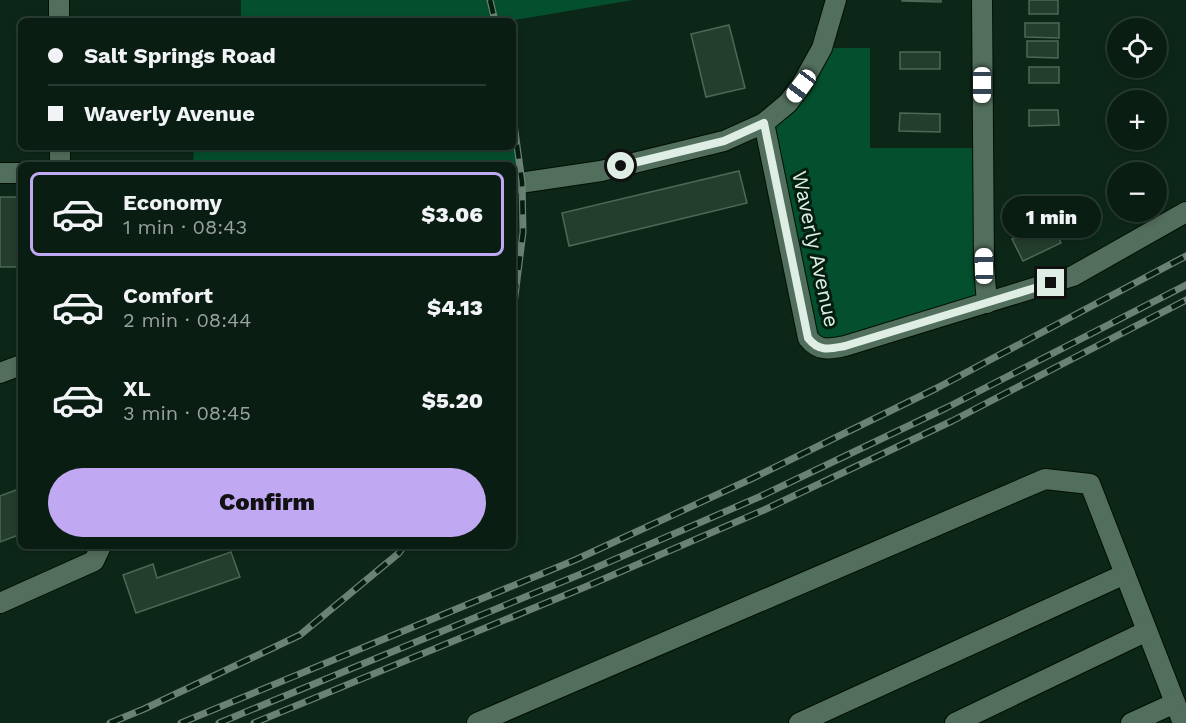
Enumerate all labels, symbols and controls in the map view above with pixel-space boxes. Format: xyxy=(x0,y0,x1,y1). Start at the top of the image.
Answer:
map controls xyxy=(1107,18,1167,222)
button: locate xyxy=(1107,18,1167,78)
text: Salt Springs Road xyxy=(84,43,276,68)
car xyxy=(783,66,819,106)
car xyxy=(973,67,991,103)
button: + xyxy=(1107,90,1167,150)
text: Waverly Avenue xyxy=(84,101,255,126)
route start xyxy=(607,152,634,179)
button: − xyxy=(1107,162,1167,222)
street label: Waverly Avenue xyxy=(787,168,845,330)
icon: car xyxy=(51,187,105,241)
text: Economy xyxy=(123,190,222,215)
callout: 1 min xyxy=(1002,196,1100,238)
text: $3.06 xyxy=(421,202,483,227)
text: 1 min xyxy=(1026,205,1077,229)
text: 1 min · 08:43 xyxy=(123,215,247,239)
car xyxy=(975,248,993,284)
route end xyxy=(1037,269,1064,296)
icon: car xyxy=(51,280,105,334)
text: Comfort xyxy=(123,283,213,308)
text: $4.13 xyxy=(427,295,483,320)
text: 2 min · 08:44 xyxy=(123,308,252,332)
icon: car xyxy=(51,373,105,427)
text: XL xyxy=(123,376,151,401)
text: $5.20 xyxy=(422,388,483,413)
text: 3 min · 08:45 xyxy=(123,401,251,425)
button: Confirm xyxy=(48,468,486,537)

